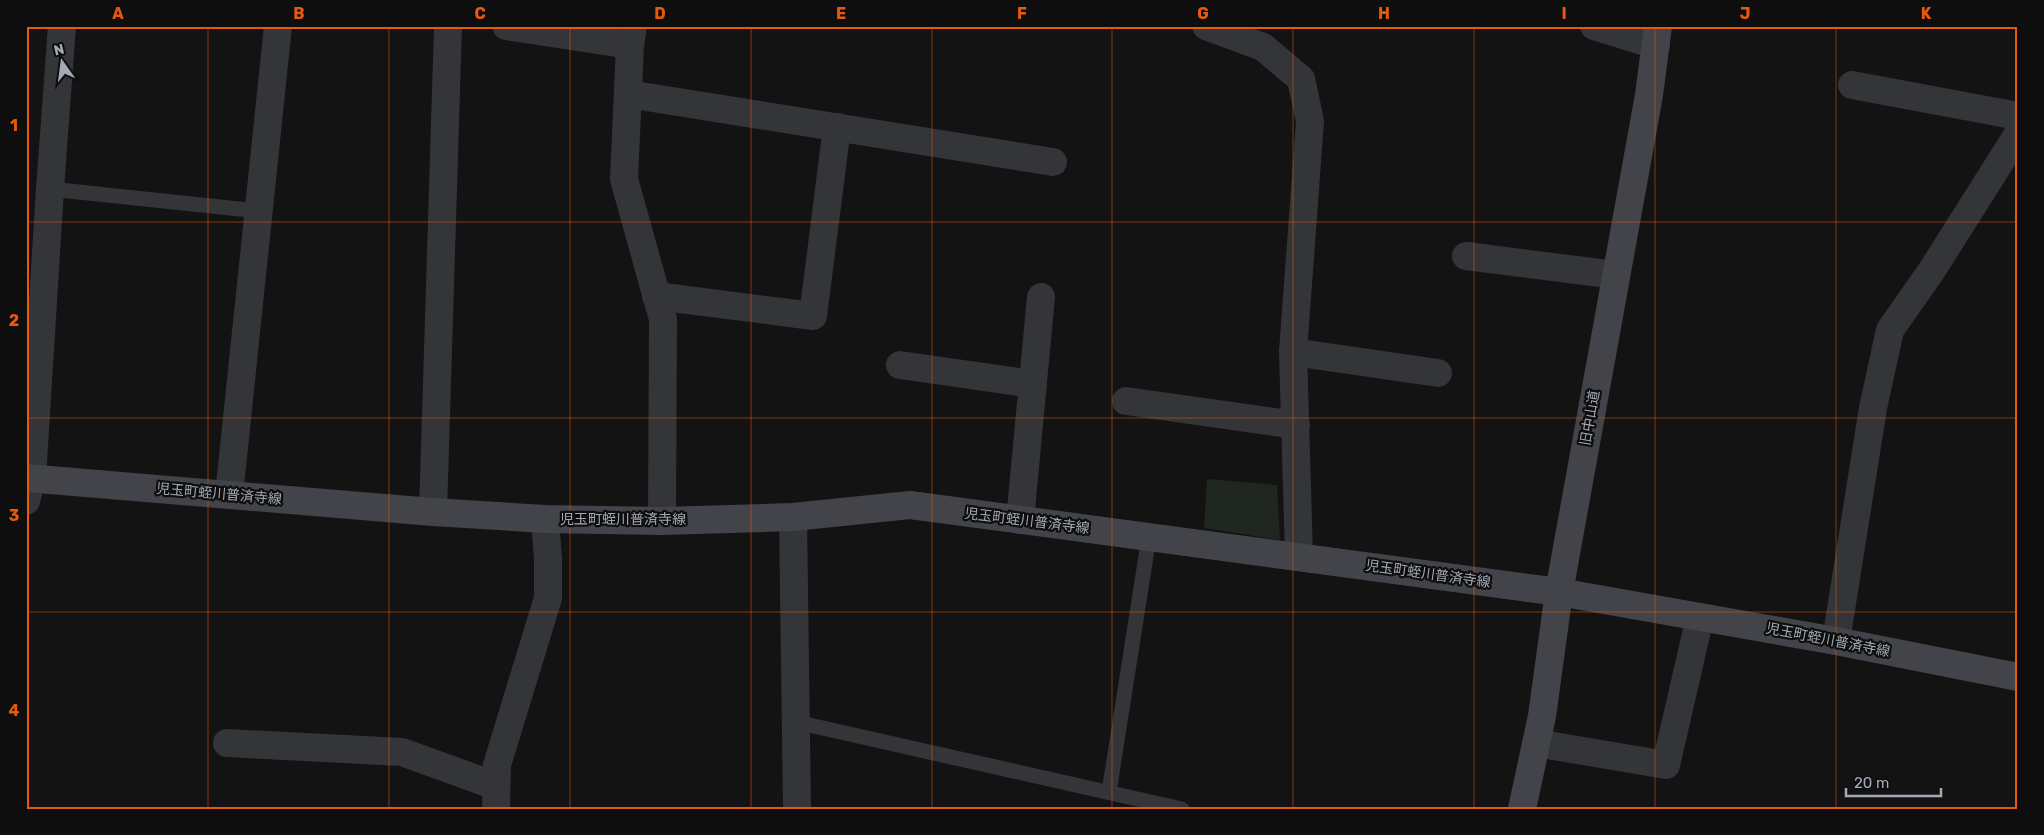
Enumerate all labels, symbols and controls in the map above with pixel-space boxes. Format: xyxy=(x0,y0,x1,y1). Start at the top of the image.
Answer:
text: A xyxy=(112,4,124,23)
text: B xyxy=(293,4,305,23)
text: C xyxy=(474,4,486,23)
text: D xyxy=(654,4,666,23)
text: E xyxy=(836,4,846,23)
text: F xyxy=(1017,4,1027,23)
text: G xyxy=(1197,4,1209,23)
text: H xyxy=(1378,4,1390,23)
text: I xyxy=(1561,4,1567,23)
text: J xyxy=(1740,4,1750,23)
text: K xyxy=(1921,4,1932,23)
north arrow xyxy=(38,38,88,88)
text: N xyxy=(52,40,66,59)
text: 1 xyxy=(10,116,18,135)
text: 2 xyxy=(9,311,19,330)
street label: 旧中山道 xyxy=(1577,389,1603,447)
street label: 児玉町蛭川普済寺線 xyxy=(155,480,283,508)
street label: 児玉町蛭川普済寺線 xyxy=(963,505,1091,537)
text: 3 xyxy=(9,506,19,525)
street label: 児玉町蛭川普済寺線 xyxy=(560,511,686,528)
street label: 児玉町蛭川普済寺線 xyxy=(1364,557,1492,591)
street label: 児玉町蛭川普済寺線 xyxy=(1765,620,1891,660)
text: 4 xyxy=(9,701,20,720)
scale bar xyxy=(1846,765,1942,797)
text: 20 m xyxy=(1854,774,1889,792)

